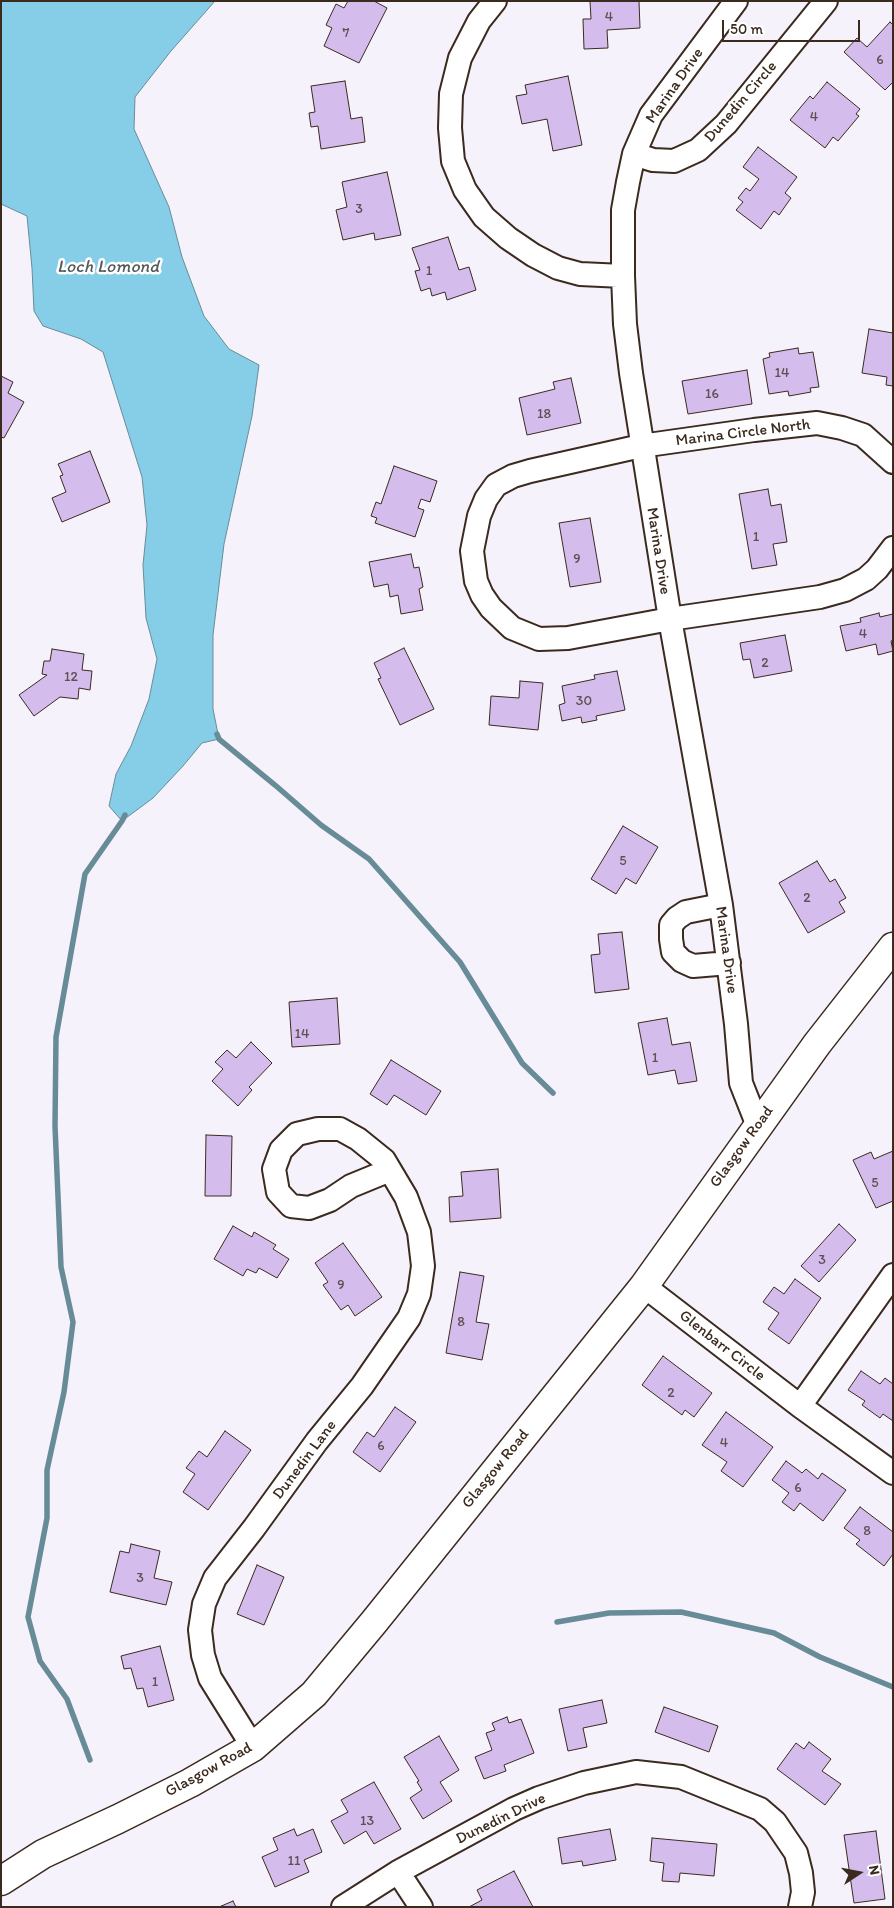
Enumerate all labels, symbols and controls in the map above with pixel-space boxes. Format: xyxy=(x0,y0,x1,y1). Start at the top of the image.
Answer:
house number: 4 xyxy=(605,9,613,25)
scale bar xyxy=(724,10,862,42)
text: 50 m xyxy=(730,20,763,38)
house number: 7 xyxy=(343,25,349,41)
street label: Marina Drive xyxy=(642,45,708,127)
house number: 6 xyxy=(876,52,884,68)
street label: Dunedin Circle xyxy=(700,57,782,147)
house number: 4 xyxy=(810,109,818,125)
house number: 3 xyxy=(355,201,363,217)
water label: Loch Lomond xyxy=(57,256,159,278)
house number: 1 xyxy=(426,263,432,279)
house number: 14 xyxy=(775,365,789,381)
house number: 16 xyxy=(705,386,719,402)
house number: 18 xyxy=(537,406,551,422)
street label: Marina Circle North xyxy=(675,415,811,451)
street label: Marina Drive xyxy=(642,506,674,596)
house number: 1 xyxy=(753,529,759,545)
house number: 9 xyxy=(573,551,581,567)
house number: 4 xyxy=(859,626,867,642)
house number: 2 xyxy=(761,655,769,671)
house number: 12 xyxy=(64,669,78,685)
house number: 30 xyxy=(576,693,592,709)
house number: 5 xyxy=(619,853,627,869)
house number: 2 xyxy=(803,890,811,906)
street label: Marina Drive xyxy=(710,905,742,995)
house number: 14 xyxy=(295,1026,309,1042)
house number: 1 xyxy=(652,1050,658,1066)
street label: Glasgow Road xyxy=(706,1102,778,1192)
house number: 5 xyxy=(871,1175,879,1191)
house number: 3 xyxy=(818,1252,826,1268)
house number: 9 xyxy=(337,1277,345,1293)
street label: Glenbarr Circle xyxy=(675,1306,769,1386)
house number: 8 xyxy=(457,1314,465,1330)
house number: 2 xyxy=(667,1385,675,1401)
street label: Dunedin Lane xyxy=(269,1417,341,1503)
street label: Glasgow Road xyxy=(458,1426,534,1512)
house number: 4 xyxy=(720,1435,728,1451)
house number: 6 xyxy=(377,1438,385,1454)
house number: 6 xyxy=(794,1480,802,1496)
house number: 8 xyxy=(863,1523,871,1539)
house number: 3 xyxy=(136,1570,144,1586)
house number: 1 xyxy=(152,1674,158,1690)
street label: Glasgow Road xyxy=(162,1738,256,1802)
street label: Dunedin Drive xyxy=(453,1789,549,1849)
house number: 13 xyxy=(360,1813,374,1829)
north arrow xyxy=(834,1848,884,1898)
house number: 11 xyxy=(288,1853,300,1869)
text: N xyxy=(865,1864,883,1876)

